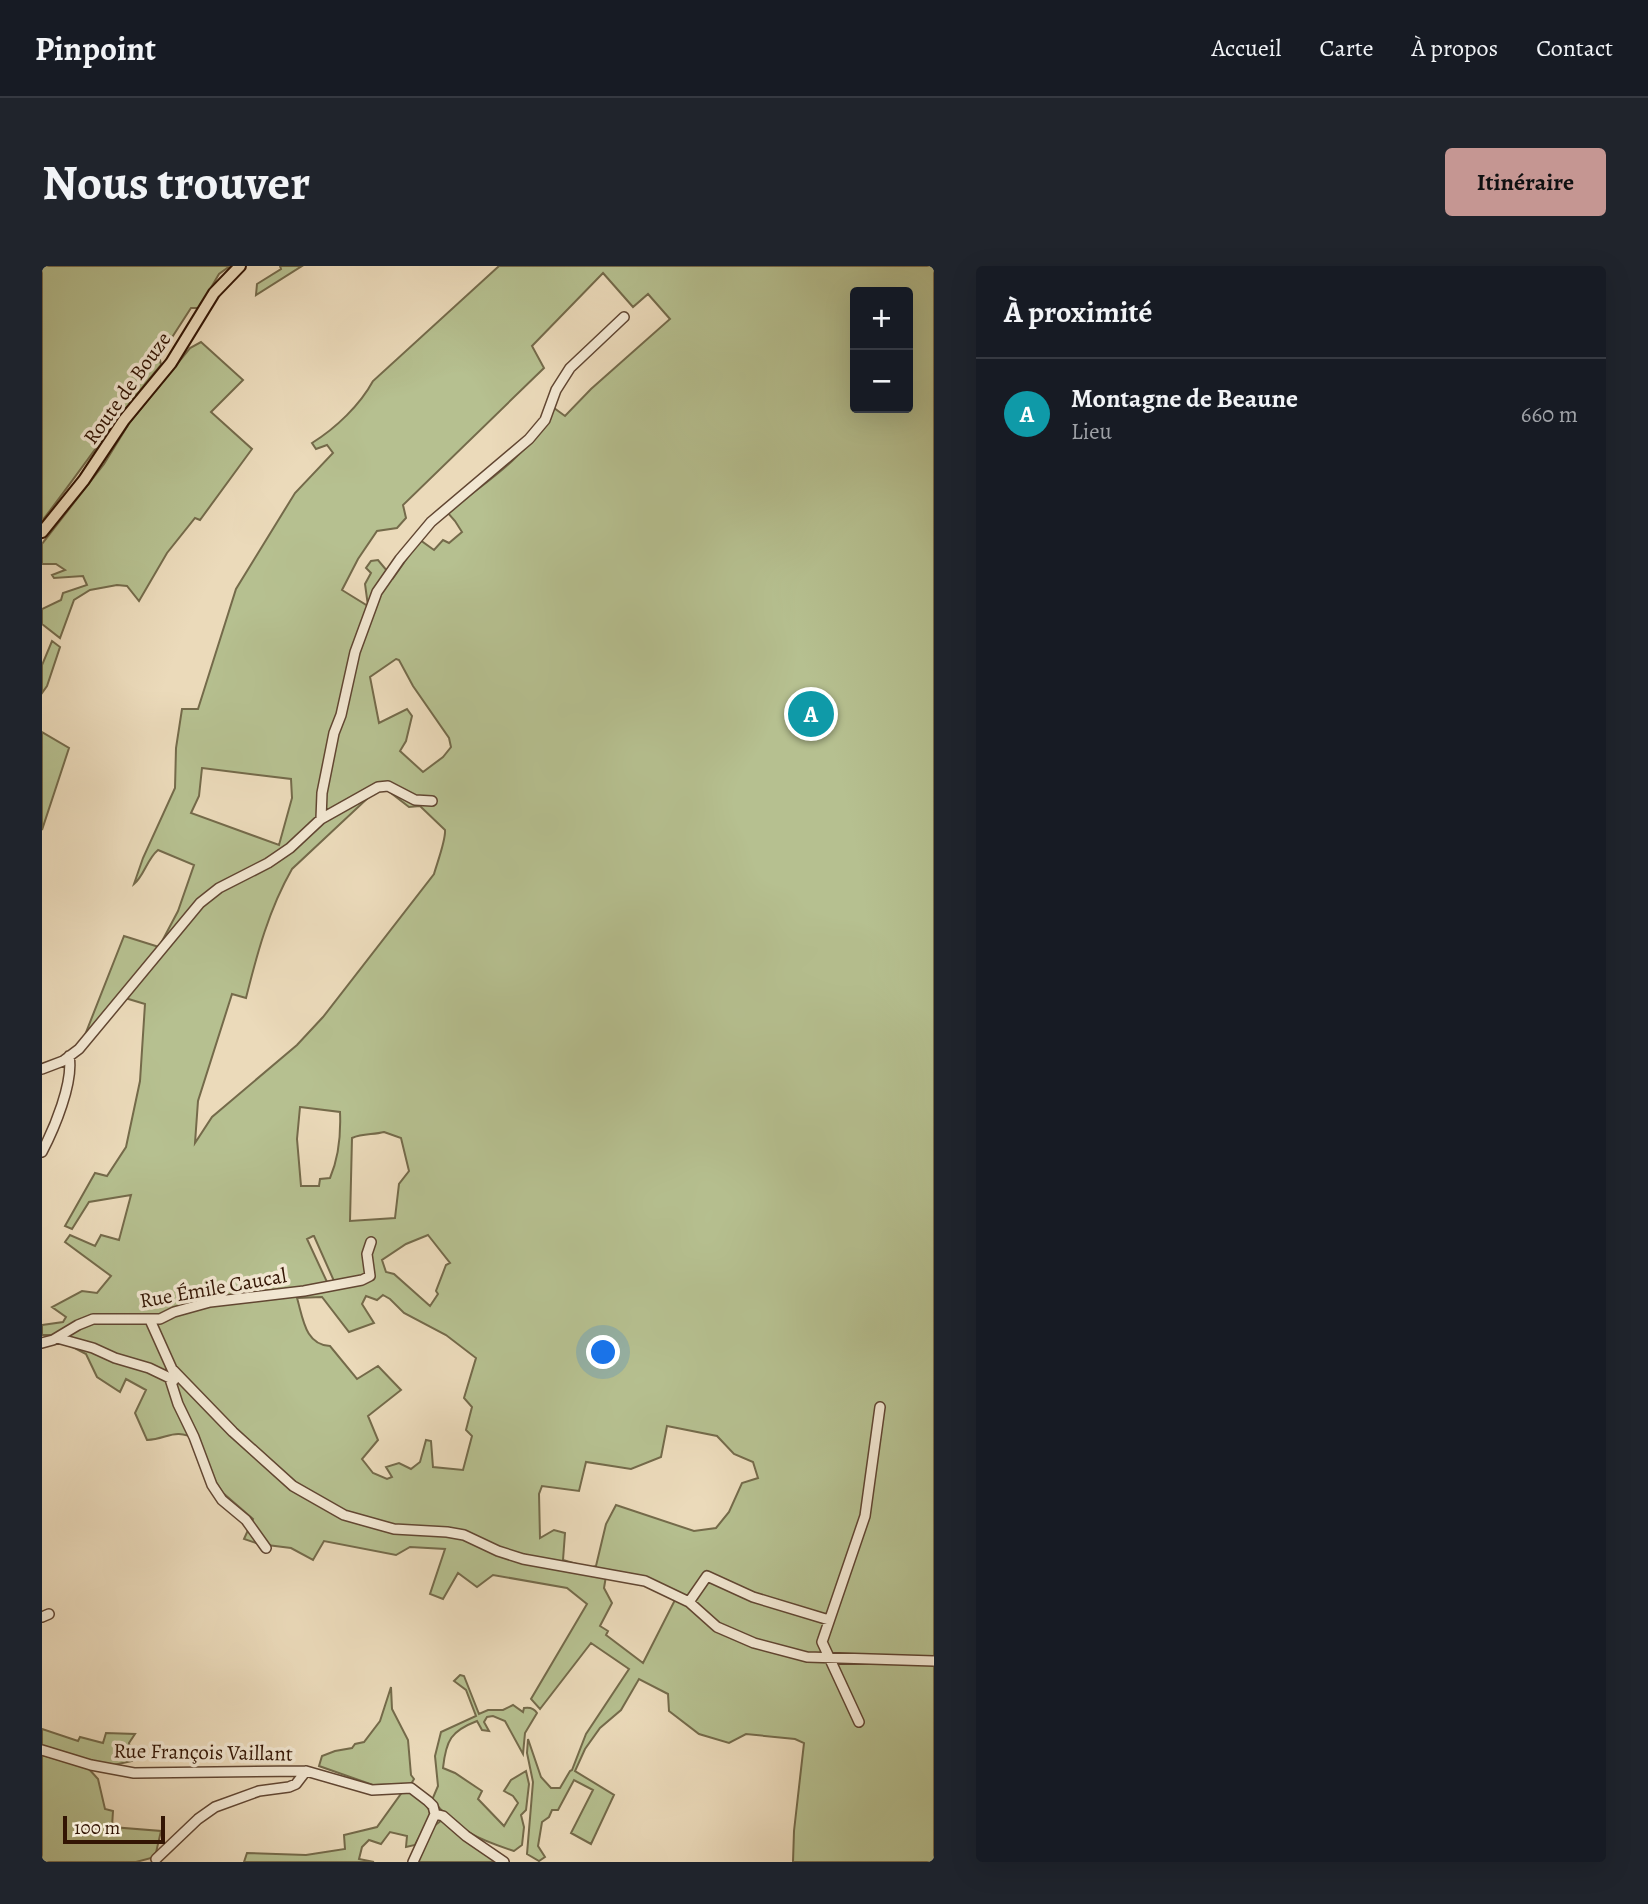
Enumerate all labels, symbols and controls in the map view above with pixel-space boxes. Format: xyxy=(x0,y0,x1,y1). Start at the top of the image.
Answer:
text: Pinpoint xyxy=(35,26,156,71)
text: Accueil xyxy=(1211,32,1281,64)
text: Carte xyxy=(1319,32,1374,64)
text: À propos xyxy=(1412,32,1498,64)
text: Contact xyxy=(1536,32,1613,64)
button: Itinéraire xyxy=(1445,148,1606,216)
text: Nous trouver xyxy=(42,149,310,216)
map controls xyxy=(850,287,913,413)
button: + xyxy=(850,287,913,350)
text: À proximité xyxy=(1004,292,1152,332)
street label: Route de Bouze xyxy=(77,326,177,450)
button: − xyxy=(850,350,913,413)
text: Montagne de Beaune xyxy=(1071,381,1298,416)
text: A xyxy=(1020,399,1034,430)
text: 660 m xyxy=(1521,399,1578,430)
text: Lieu xyxy=(1071,416,1112,447)
pin: A xyxy=(788,688,834,740)
street label: Rue Émile Caucal xyxy=(137,1261,289,1315)
your location xyxy=(586,1335,620,1369)
street label: Rue François Vaillant xyxy=(113,1736,293,1768)
scale bar xyxy=(63,1813,164,1845)
text: 100 m xyxy=(74,1815,120,1841)

